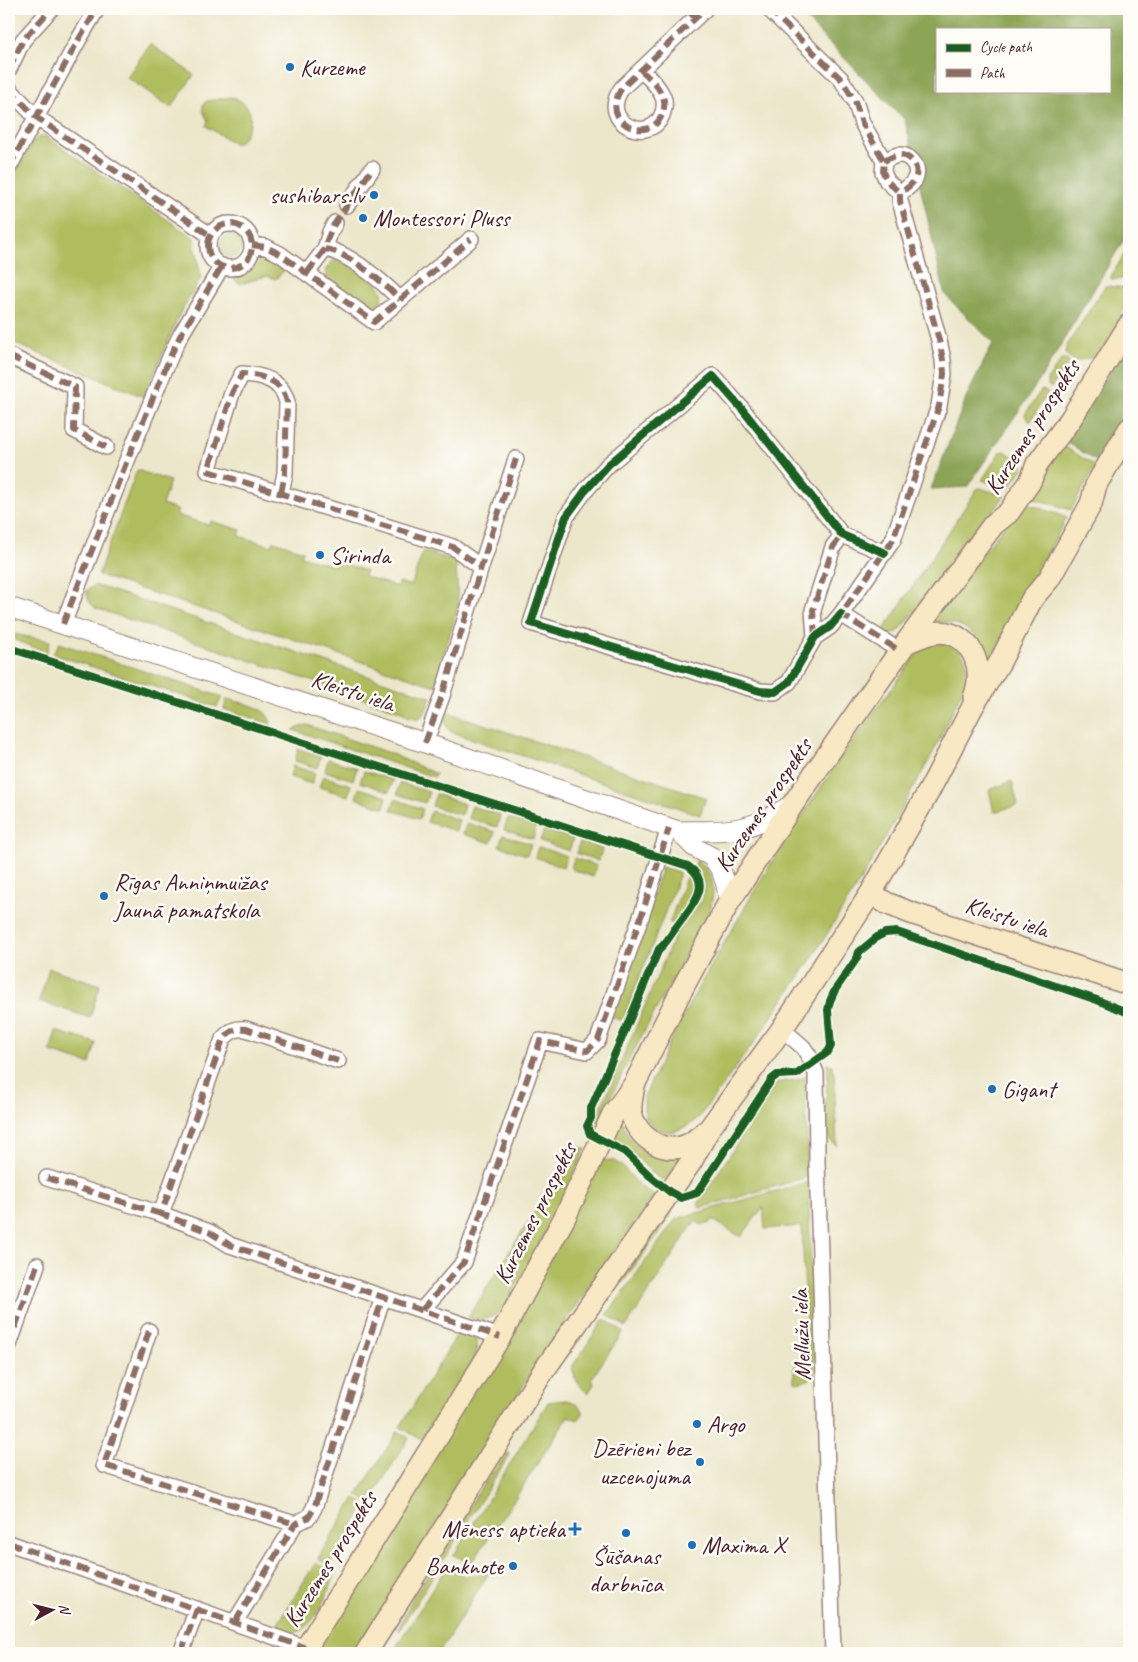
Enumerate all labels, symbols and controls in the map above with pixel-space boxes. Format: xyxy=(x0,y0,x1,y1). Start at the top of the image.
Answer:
legend xyxy=(936,28,1110,92)
text: Cycle path xyxy=(980,38,1032,57)
place label: Kurzeme xyxy=(300,52,367,82)
marker: Kurzeme xyxy=(284,61,296,73)
text: Path xyxy=(980,64,1006,83)
place label: sushibars.lv xyxy=(270,180,366,210)
marker: sushibars.lv xyxy=(368,189,380,201)
place label: Montessori Pluss xyxy=(373,203,511,233)
marker: Montessori Pluss xyxy=(357,212,369,224)
street label: Kurzemes prospekts xyxy=(977,352,1088,500)
place label: Sirinda xyxy=(330,540,392,570)
marker: Sirinda xyxy=(314,549,326,561)
street label: Kleistu iela xyxy=(308,664,400,719)
street label: Kurzemes prospekts xyxy=(707,731,820,878)
place label: Rīgas Anniņmuižas Jaunā pamatskola xyxy=(113,867,269,925)
marker: Rīgas Anniņmuižas Jaunā pamatskola xyxy=(98,890,110,902)
street label: Kleistu iela xyxy=(962,890,1054,945)
place label: Gigant xyxy=(1002,1074,1058,1104)
marker: Gigant xyxy=(986,1083,998,1095)
street label: Kurzemes prospekts xyxy=(487,1136,584,1289)
street label: Mellužu iela xyxy=(784,1287,818,1381)
place label: Argo xyxy=(707,1409,746,1439)
marker: Argo xyxy=(691,1418,703,1430)
place label: Dzērieni bez uzcenojuma xyxy=(592,1433,692,1491)
marker: Dzērieni bez uzcenojuma xyxy=(694,1456,706,1468)
street label: Kurzemes prospekts xyxy=(276,1484,385,1633)
place label: Mēness aptieka xyxy=(442,1514,566,1544)
marker: Mēness aptieka xyxy=(569,1523,581,1535)
marker: Šūšanas darbnīca xyxy=(620,1527,632,1539)
place label: Maxima X xyxy=(702,1530,789,1560)
marker: Maxima X xyxy=(686,1539,698,1551)
place label: Šūšanas darbnīca xyxy=(589,1541,664,1599)
place label: Banknote xyxy=(425,1551,505,1581)
marker: Banknote xyxy=(507,1560,519,1572)
north arrow xyxy=(28,1584,78,1634)
text: N xyxy=(55,1603,74,1616)

